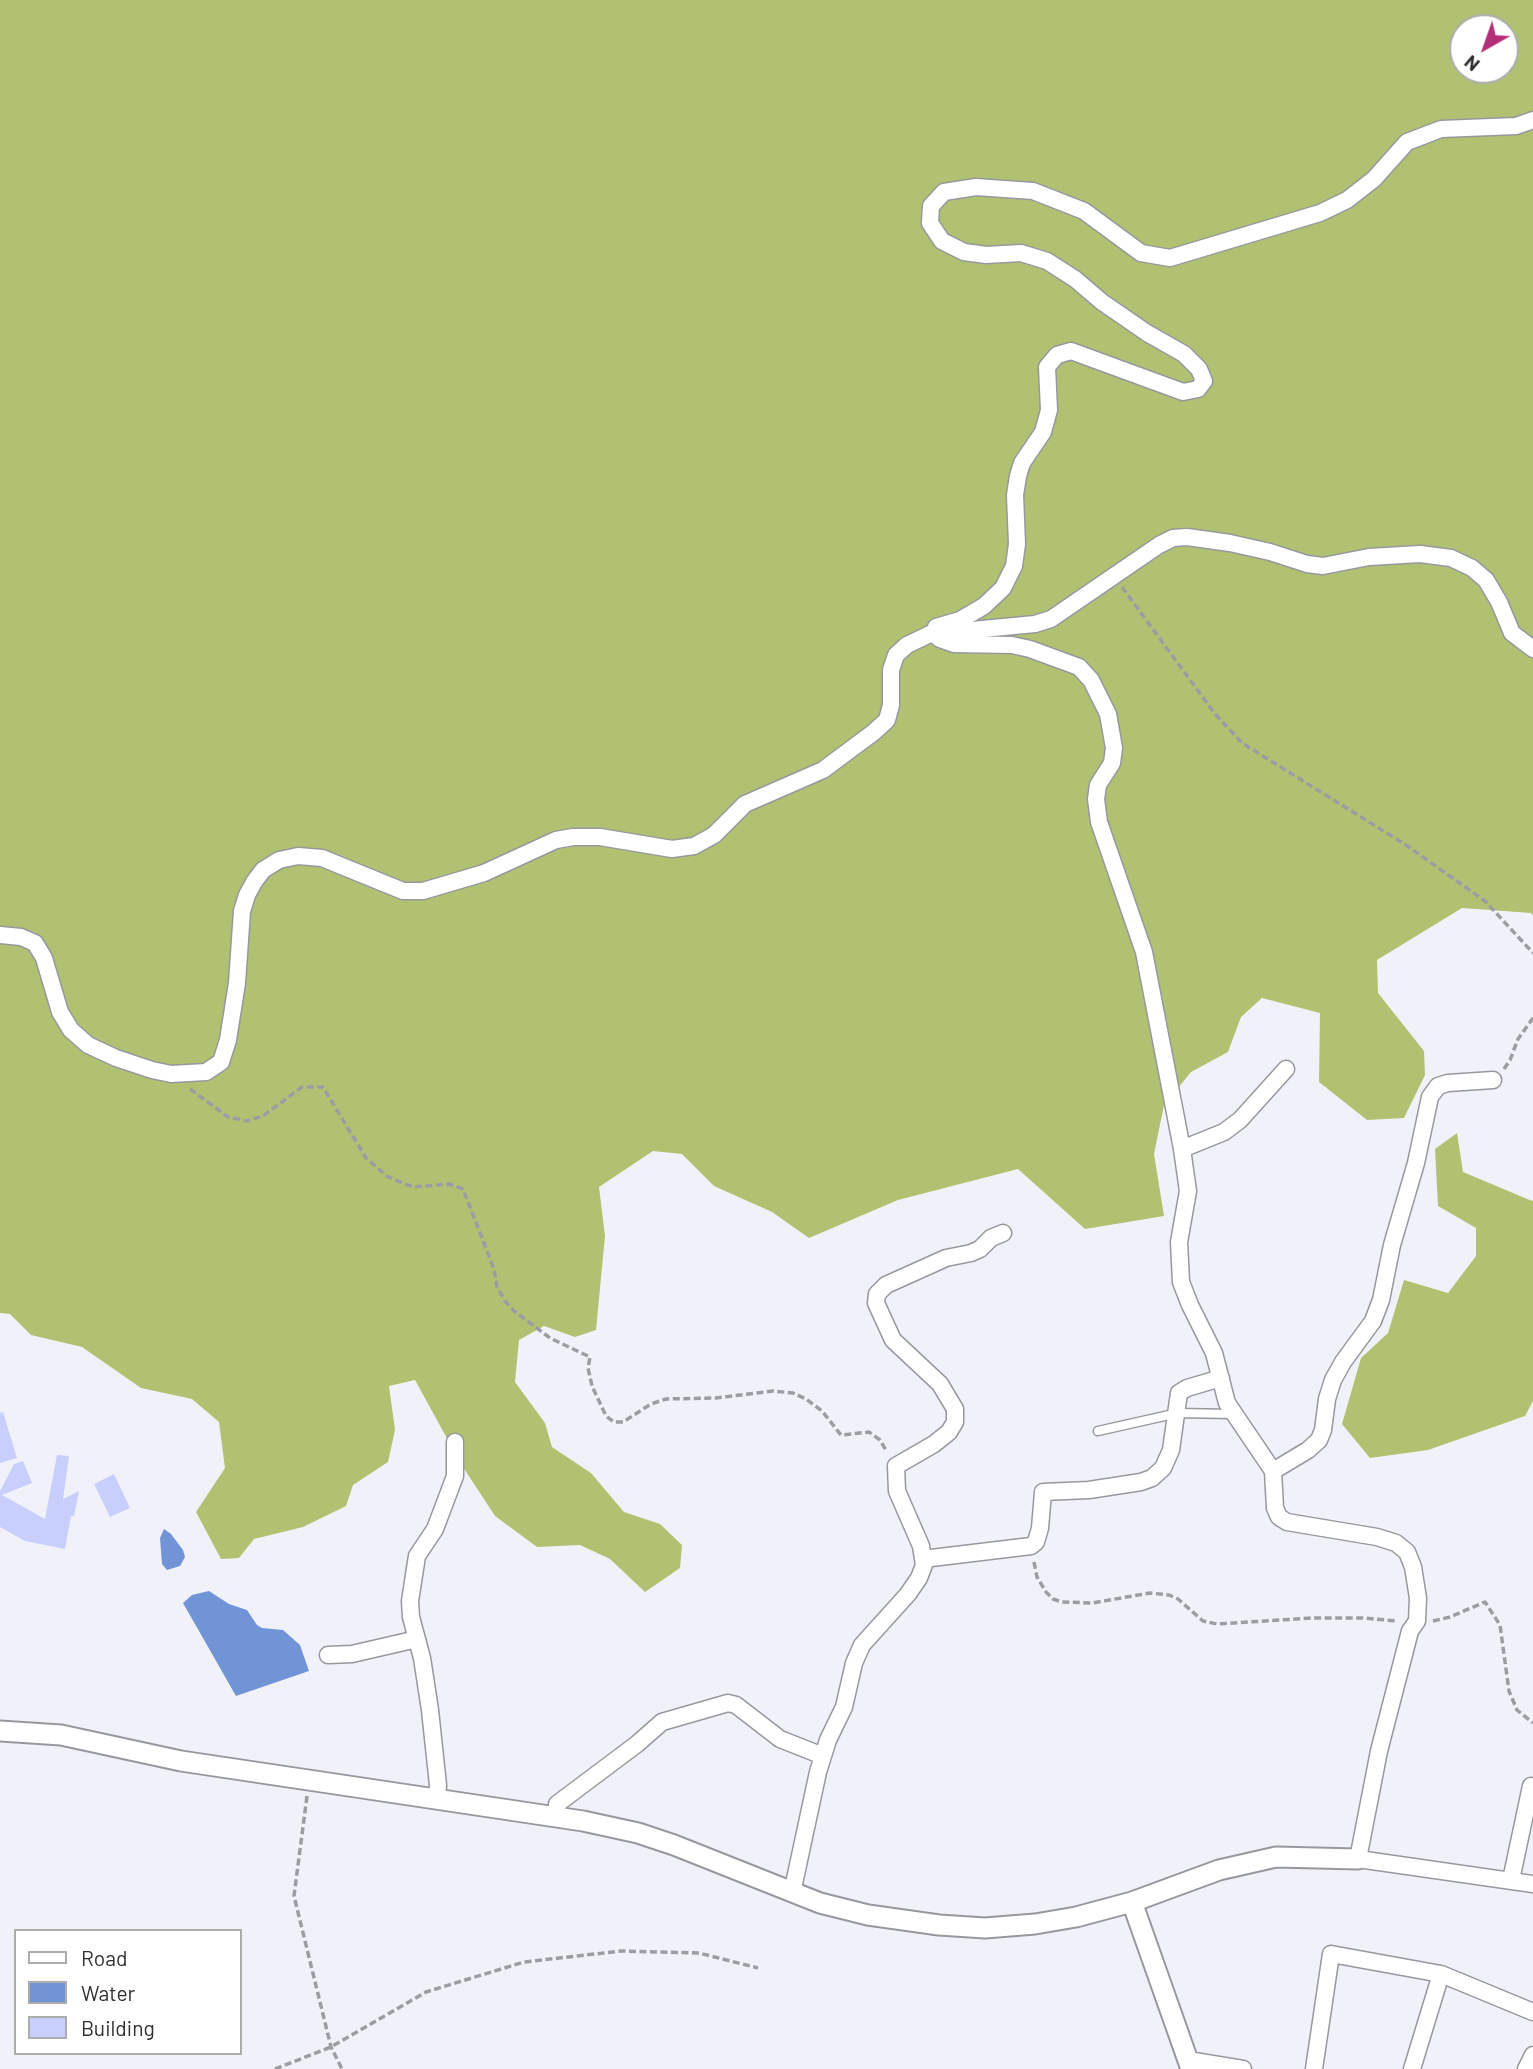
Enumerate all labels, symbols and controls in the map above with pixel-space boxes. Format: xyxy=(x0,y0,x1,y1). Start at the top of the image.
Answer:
north arrow xyxy=(1449,14,1519,84)
text: N xyxy=(1459,51,1484,77)
legend xyxy=(14,1929,242,2055)
text: Road xyxy=(81,1945,127,1970)
text: Water xyxy=(81,1980,135,2005)
text: Building xyxy=(81,2015,155,2040)

